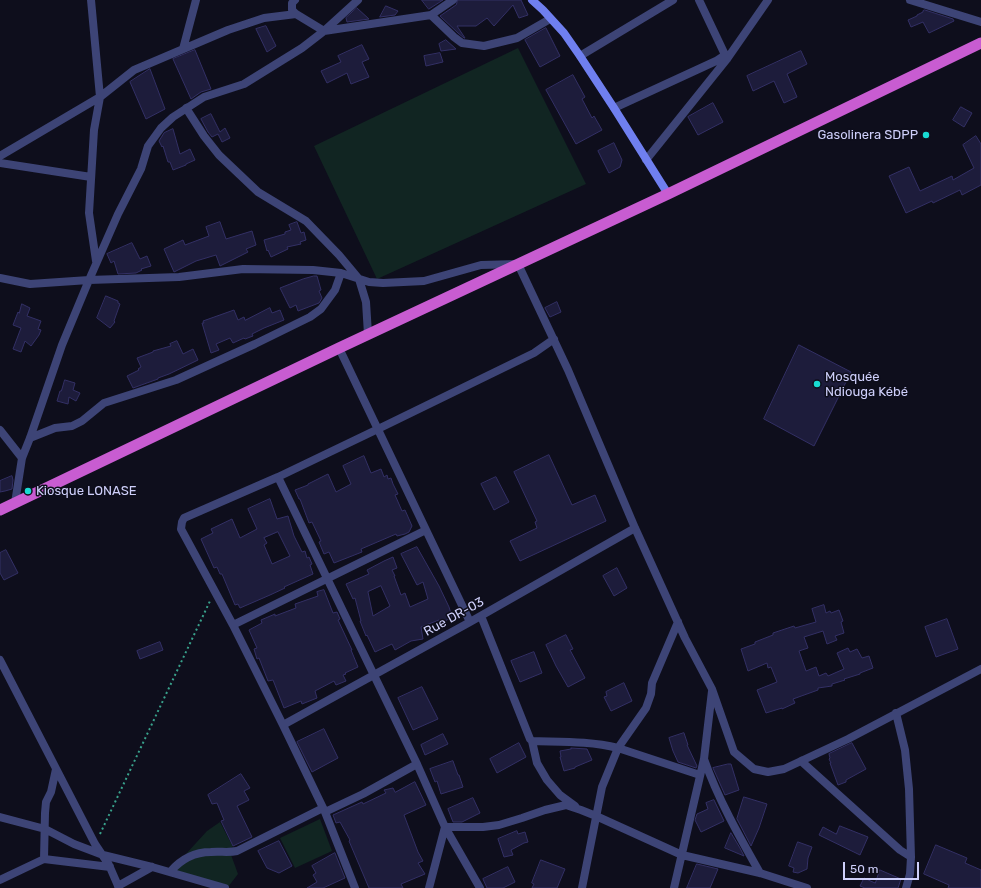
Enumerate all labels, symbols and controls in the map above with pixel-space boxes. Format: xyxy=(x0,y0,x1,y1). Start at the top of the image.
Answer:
place label: Gasolinera SDPP xyxy=(817,127,918,143)
marker: Gasolinera SDPP xyxy=(921,130,931,140)
place label: Mosquée Ndiouga Kébé xyxy=(825,369,908,400)
marker: Mosquée Ndiouga Kébé xyxy=(812,379,822,389)
place label: Kiosque LONASE xyxy=(36,483,137,499)
marker: Kiosque LONASE xyxy=(23,486,33,496)
street label: Rue DR-03 xyxy=(421,594,487,640)
scale bar xyxy=(845,854,921,880)
text: 50 m xyxy=(850,862,878,876)

